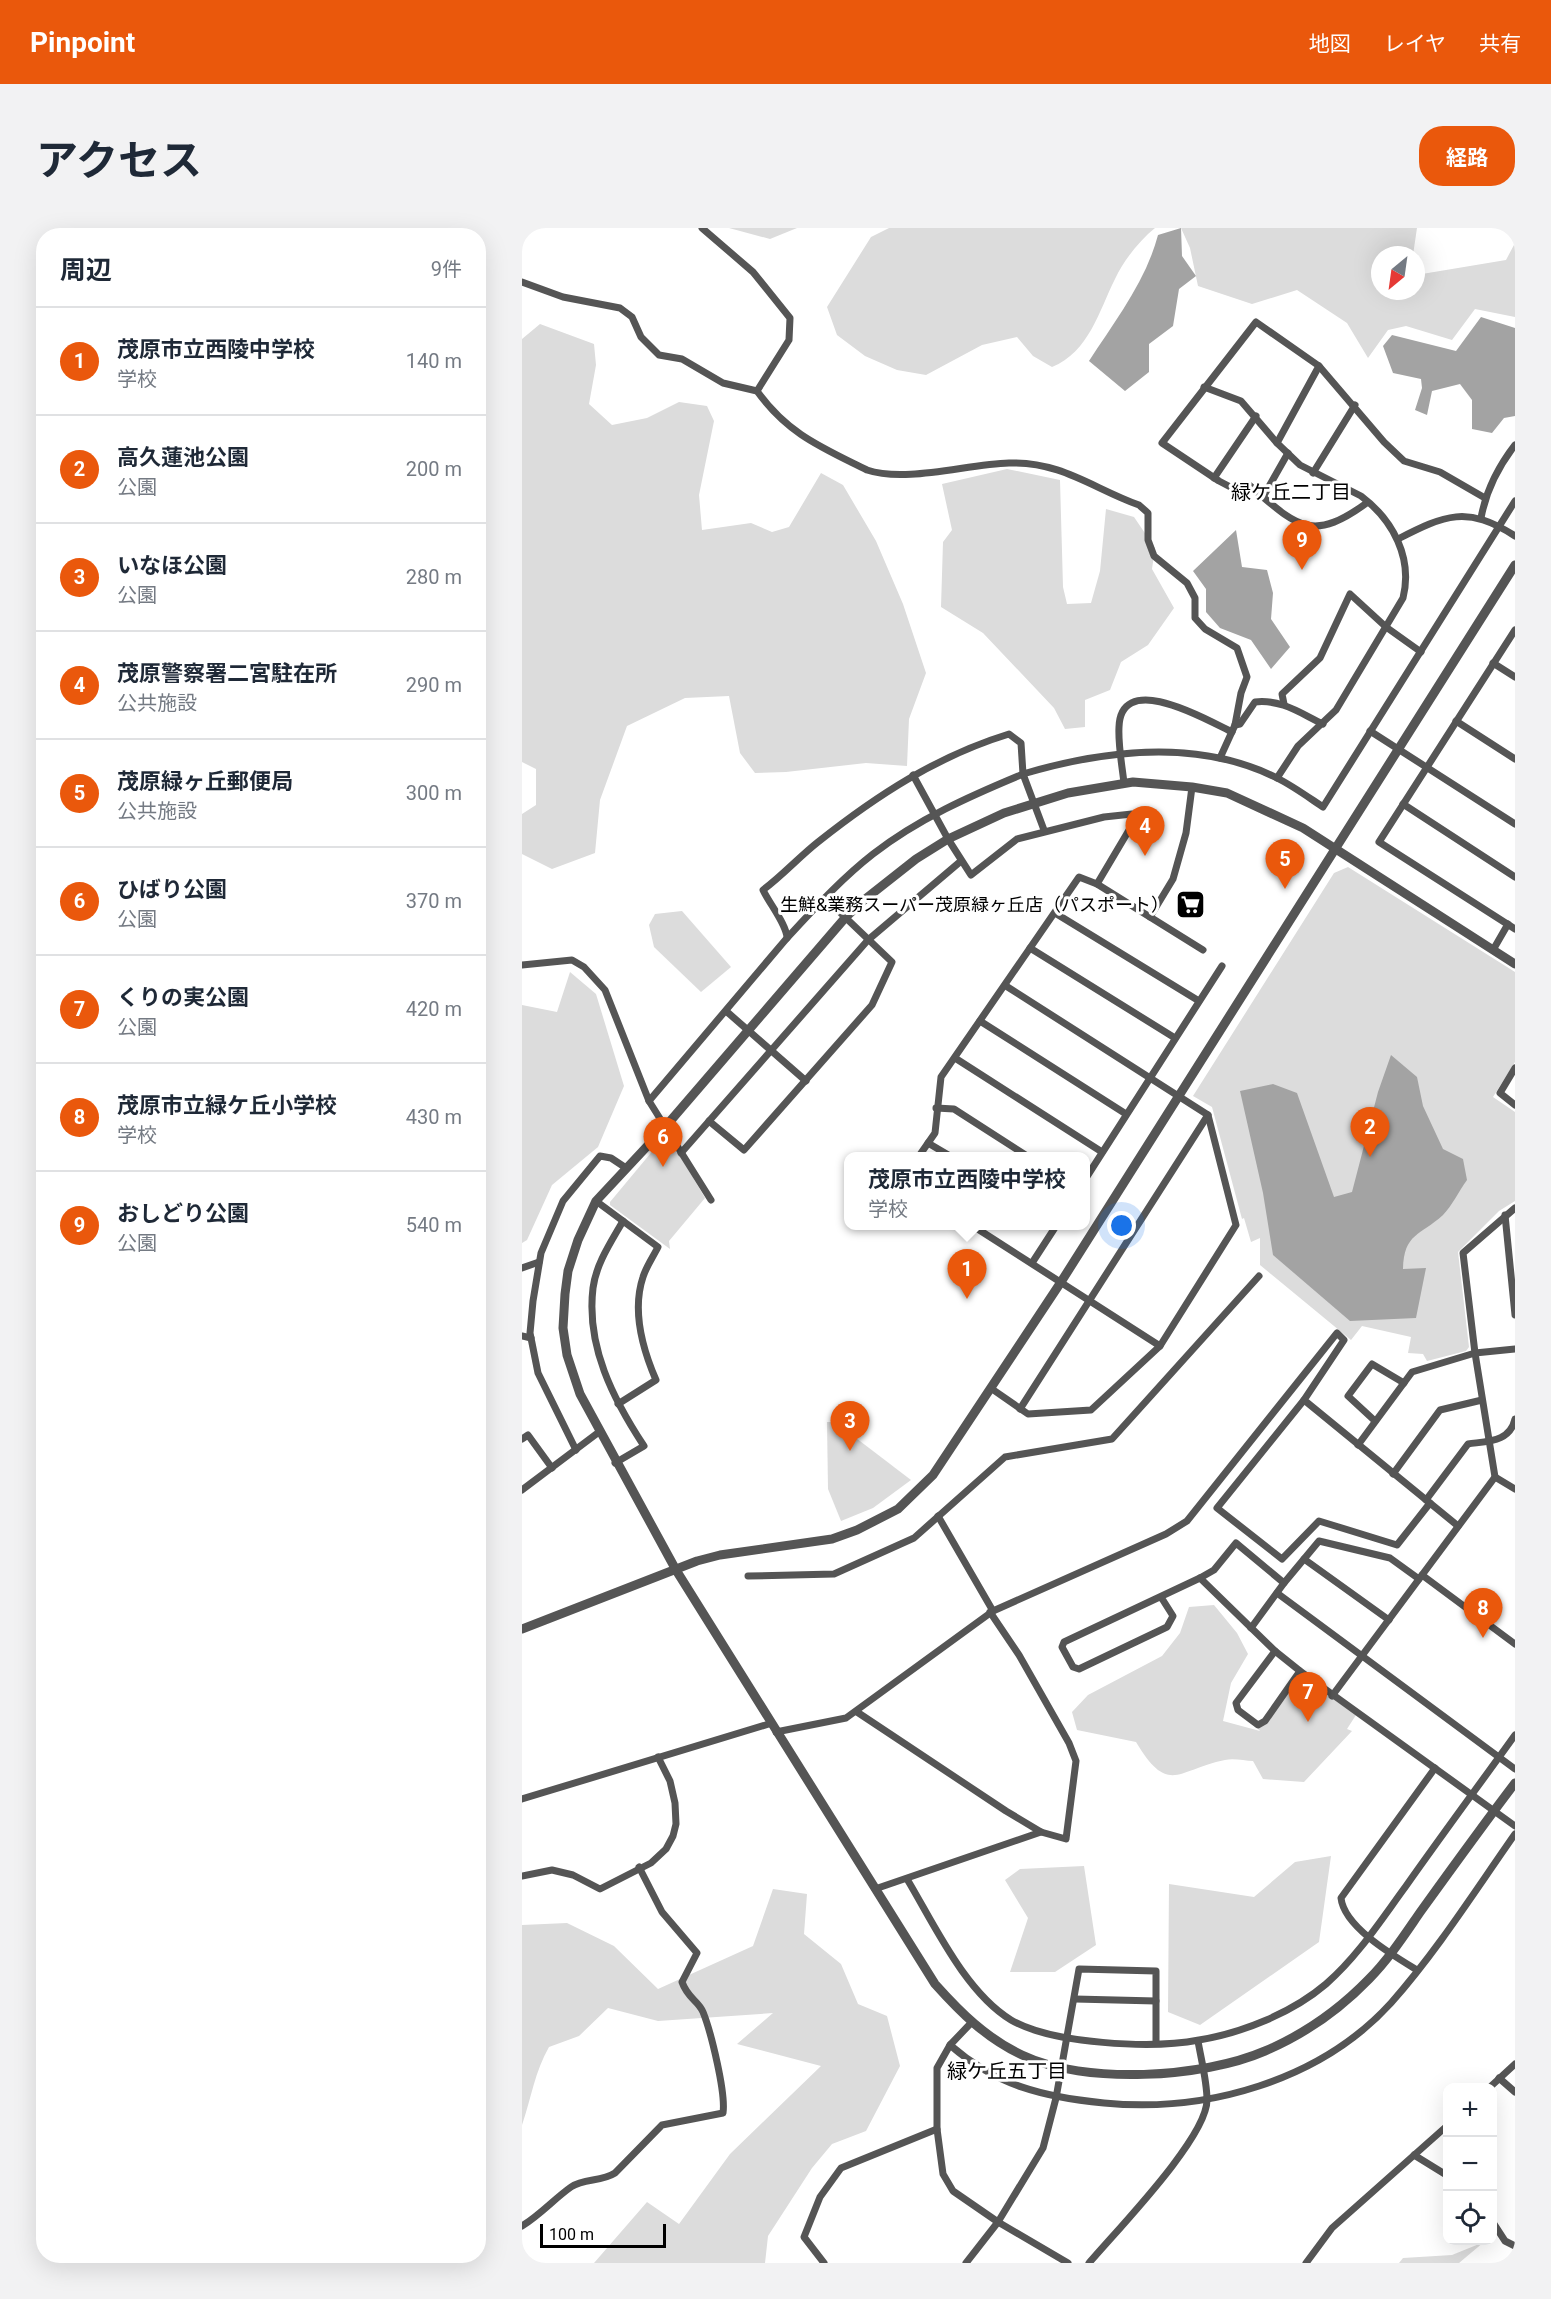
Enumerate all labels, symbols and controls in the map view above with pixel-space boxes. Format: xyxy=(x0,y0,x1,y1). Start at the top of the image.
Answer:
text: Pinpoint xyxy=(30,26,135,59)
text: 地図 xyxy=(1309,32,1351,56)
text: レイヤ xyxy=(1384,32,1446,56)
text: 共有 xyxy=(1479,32,1521,56)
button: 経路 xyxy=(1419,126,1515,186)
text: アクセス xyxy=(36,136,202,185)
north arrow xyxy=(1371,246,1425,300)
text: 周辺 xyxy=(60,255,112,285)
text: 9件 xyxy=(431,257,462,281)
text: 茂原市立西陵中学校 xyxy=(117,337,315,362)
text: 1 xyxy=(74,349,85,373)
text: 140 m xyxy=(406,349,462,373)
text: 学校 xyxy=(117,367,157,391)
text: 高久蓮池公園 xyxy=(117,445,249,470)
text: 2 xyxy=(74,457,85,481)
text: 200 m xyxy=(406,457,462,481)
text: 公園 xyxy=(117,475,157,499)
district label: 緑ケ丘二丁目 xyxy=(1231,480,1351,504)
pin: 9 xyxy=(1282,520,1322,570)
text: いなほ公園 xyxy=(117,553,227,578)
text: 3 xyxy=(74,565,85,589)
text: 280 m xyxy=(406,565,462,589)
text: 公園 xyxy=(117,583,157,607)
text: 茂原警察署二宮駐在所 xyxy=(117,661,337,686)
text: 4 xyxy=(74,673,85,697)
text: 290 m xyxy=(406,673,462,697)
text: 公共施設 xyxy=(117,691,197,715)
text: 茂原緑ヶ丘郵便局 xyxy=(117,769,293,794)
text: 5 xyxy=(74,781,85,805)
text: 300 m xyxy=(406,781,462,805)
text: 公共施設 xyxy=(117,799,197,823)
pin: 4 xyxy=(1126,806,1164,856)
pin: 5 xyxy=(1266,840,1305,889)
text: ひばり公園 xyxy=(117,877,227,902)
supermarket icon: 生鮮&業務スーパー茂原緑ヶ丘店（パスポート） xyxy=(1174,888,1206,920)
text: 6 xyxy=(74,889,85,913)
text: 370 m xyxy=(406,889,462,913)
place label: 生鮮&業務スーパー茂原緑ヶ丘店（パスポート） xyxy=(780,894,1169,915)
text: 公園 xyxy=(117,907,157,931)
text: くりの実公園 xyxy=(117,985,249,1010)
text: 7 xyxy=(74,997,85,1021)
text: 420 m xyxy=(406,997,462,1021)
text: 公園 xyxy=(117,1015,157,1039)
text: 茂原市立緑ケ丘小学校 xyxy=(117,1093,337,1118)
text: 8 xyxy=(74,1105,85,1129)
text: 430 m xyxy=(406,1105,462,1129)
pin: 2 xyxy=(1350,1108,1390,1157)
pin: 6 xyxy=(644,1118,682,1167)
text: 学校 xyxy=(117,1123,157,1147)
popup xyxy=(844,1152,1090,1230)
text: 茂原市立西陵中学校 xyxy=(868,1167,1066,1192)
text: 学校 xyxy=(868,1197,908,1221)
text: おしどり公園 xyxy=(117,1201,249,1226)
your location xyxy=(1107,1211,1136,1240)
text: 9 xyxy=(74,1213,85,1237)
text: 540 m xyxy=(406,1213,462,1237)
text: 公園 xyxy=(117,1231,157,1255)
pin: 1 xyxy=(948,1250,986,1299)
pin: 3 xyxy=(830,1402,870,1451)
pin: 8 xyxy=(1464,1588,1502,1638)
pin: 7 xyxy=(1288,1672,1328,1722)
district label: 緑ケ丘五丁目 xyxy=(947,2059,1067,2083)
map controls xyxy=(1443,2083,1497,2245)
button: + xyxy=(1443,2083,1497,2137)
button: − xyxy=(1443,2137,1497,2191)
button: locate xyxy=(1443,2191,1497,2245)
scale bar xyxy=(540,2221,666,2248)
text: 100 m xyxy=(549,2225,594,2244)

